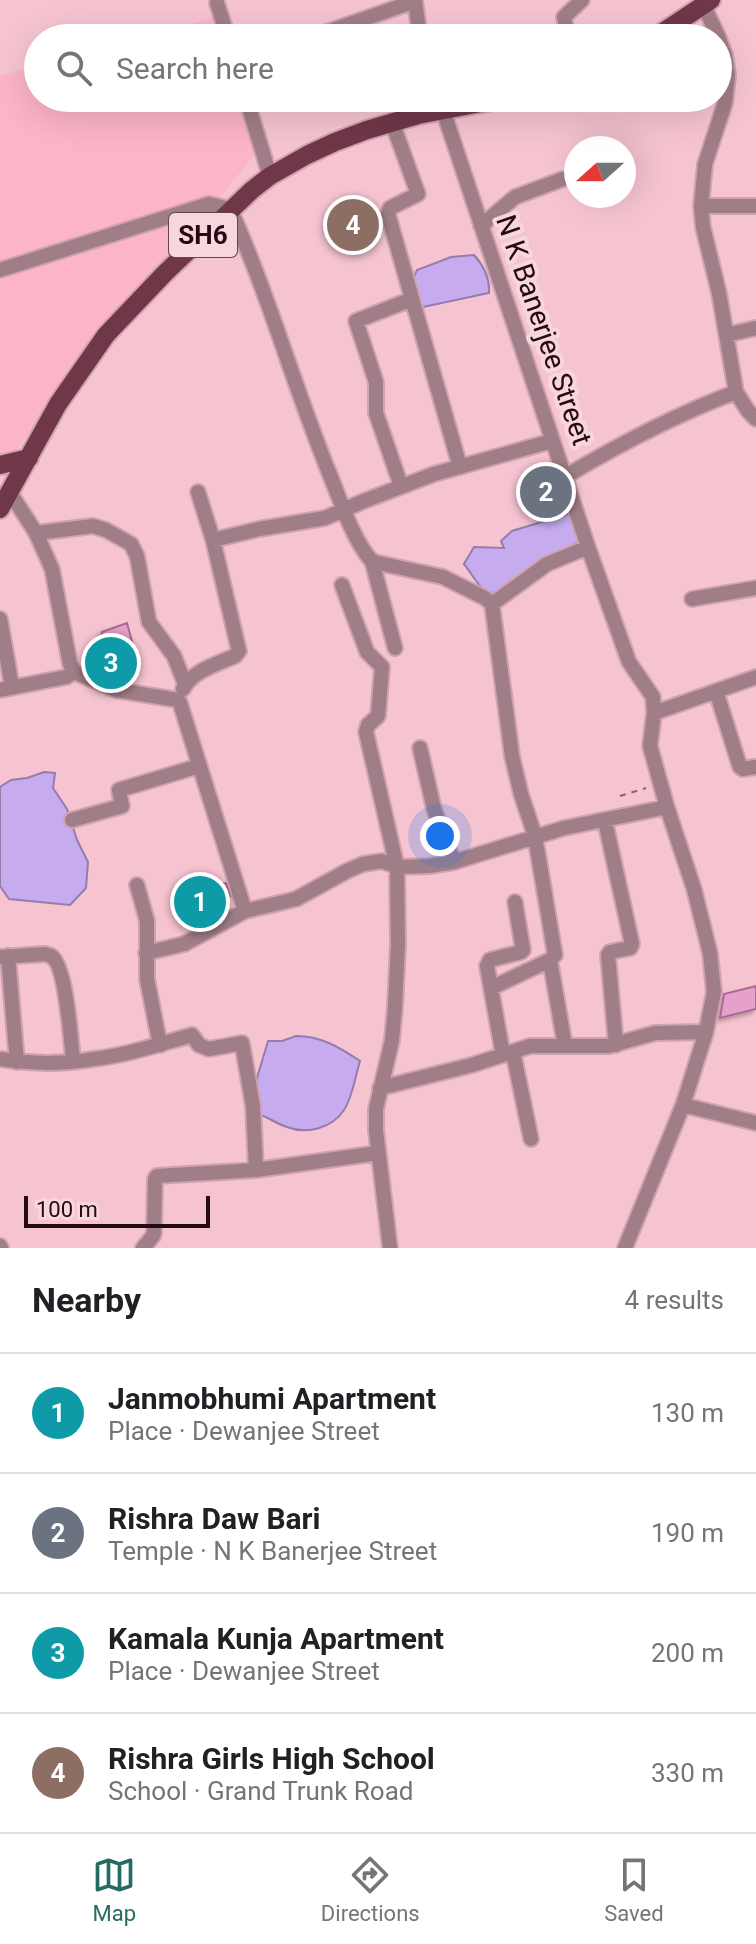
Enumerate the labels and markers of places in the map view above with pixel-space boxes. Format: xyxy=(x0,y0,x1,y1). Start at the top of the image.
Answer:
pin: 4 xyxy=(327,195,379,255)
pin: 2 xyxy=(520,462,572,522)
pin: 3 xyxy=(85,633,137,693)
pin: 1 xyxy=(174,872,226,932)

